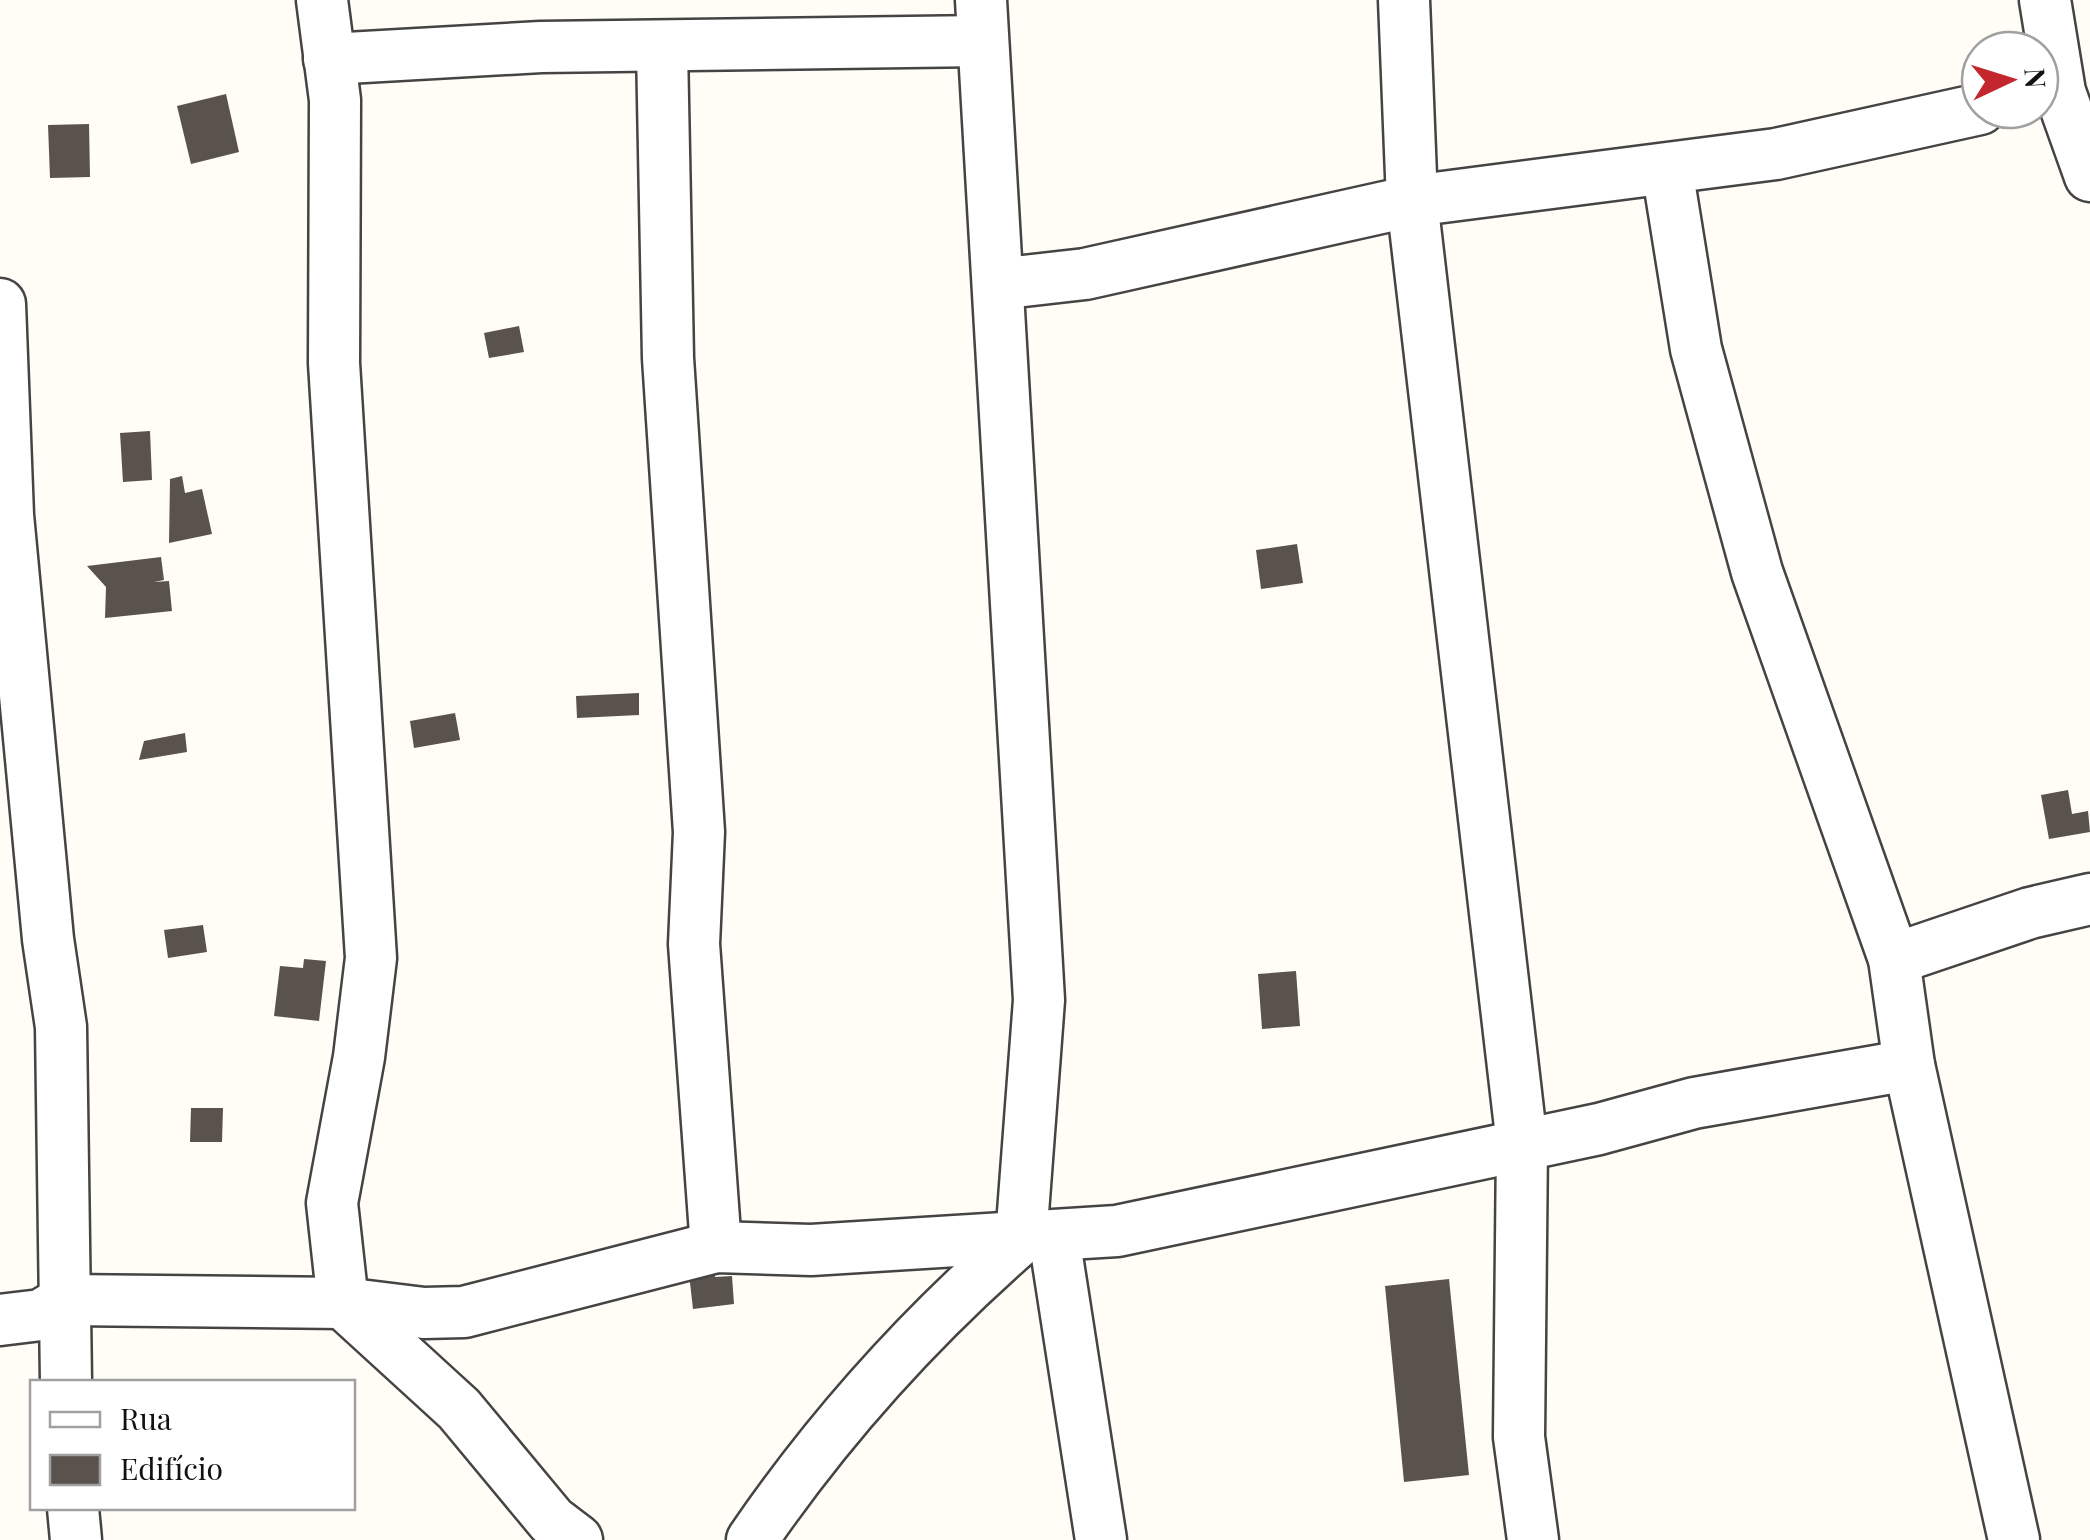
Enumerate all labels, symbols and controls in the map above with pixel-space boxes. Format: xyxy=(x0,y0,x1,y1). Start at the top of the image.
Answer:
north arrow xyxy=(1960,30,2060,130)
text: N xyxy=(2017,67,2056,90)
legend xyxy=(30,1380,355,1510)
text: Rua xyxy=(120,1398,172,1438)
text: Edifício xyxy=(120,1448,223,1488)

